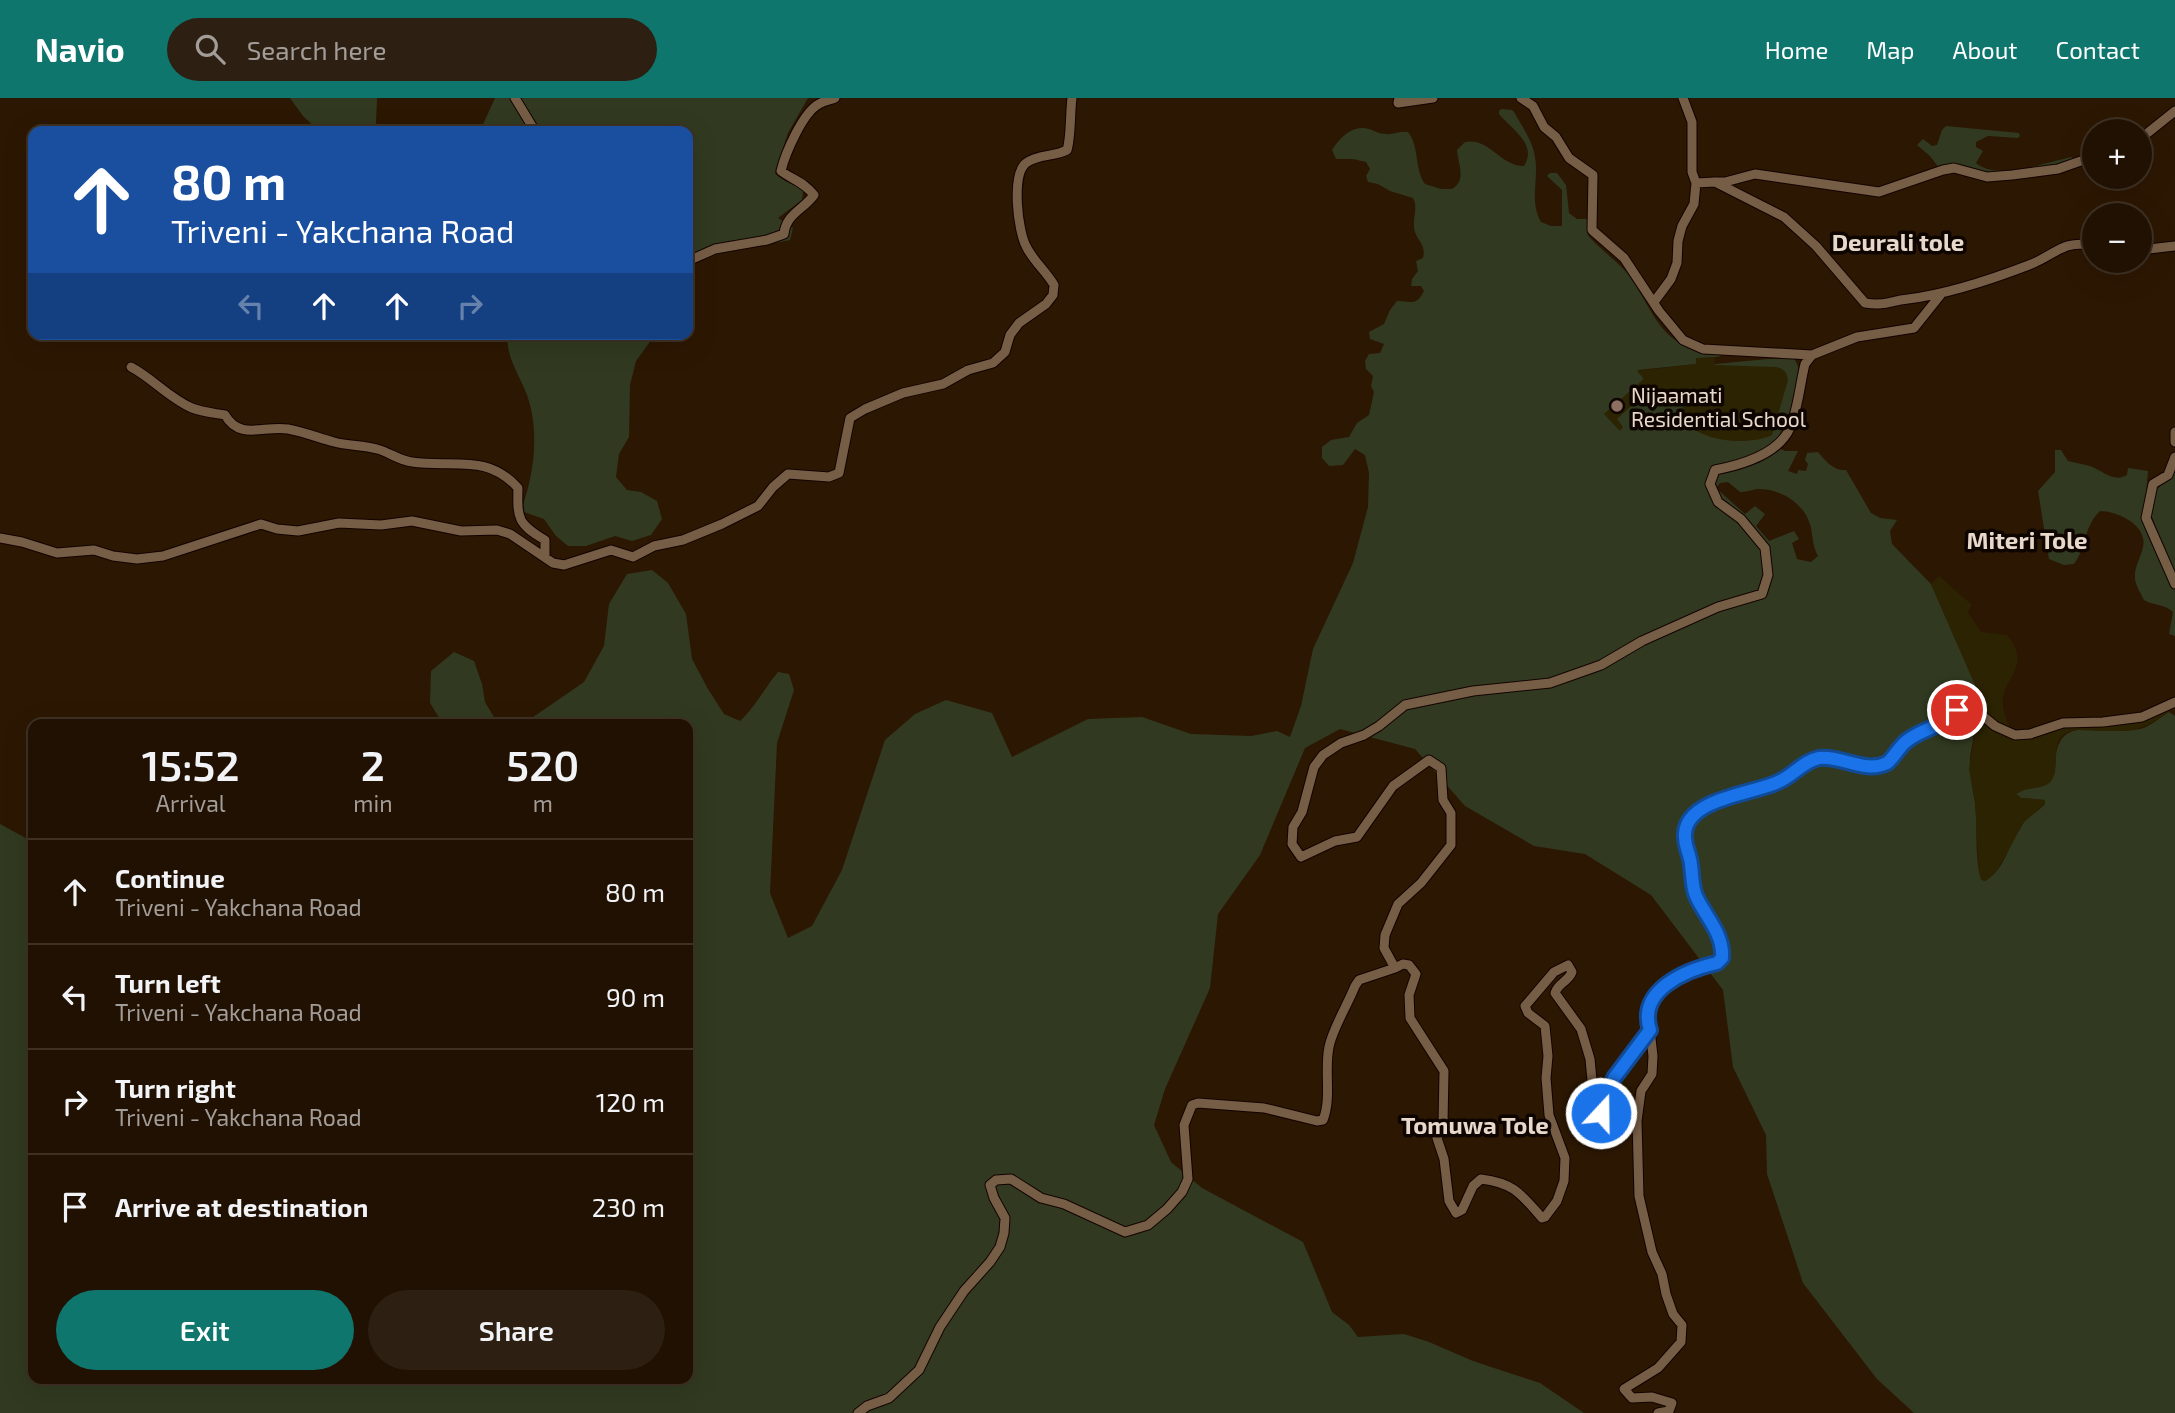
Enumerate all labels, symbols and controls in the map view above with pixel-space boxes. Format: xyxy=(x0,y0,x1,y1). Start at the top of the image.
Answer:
search box xyxy=(167,18,657,81)
text: Navio xyxy=(35,29,125,69)
icon: search xyxy=(191,30,229,68)
text: Search here xyxy=(247,34,386,65)
text: Home xyxy=(1765,35,1828,64)
text: Map xyxy=(1866,35,1914,64)
text: About xyxy=(1952,35,2018,64)
text: Contact xyxy=(2056,35,2140,64)
map controls xyxy=(2082,119,2152,273)
button: + xyxy=(2082,119,2152,189)
text: 80 m xyxy=(171,151,286,210)
icon: ahead xyxy=(56,154,147,245)
button: − xyxy=(2082,203,2152,273)
text: Triveni - Yakchana Road xyxy=(171,211,514,249)
district label: Deurali tole xyxy=(1832,227,1964,256)
icon: left xyxy=(232,287,270,325)
icon: ahead xyxy=(305,287,343,325)
icon: ahead xyxy=(378,287,416,325)
icon: right xyxy=(451,287,489,325)
place label: Nijaamati Residential School xyxy=(1631,382,1807,431)
marker: Nijaamati Residential School xyxy=(1609,398,1625,414)
district label: Miteri Tole xyxy=(1966,525,2088,554)
pin xyxy=(1927,680,1987,740)
icon: arrive xyxy=(1938,691,1976,729)
text: 15:52 xyxy=(142,739,240,789)
text: 2 xyxy=(361,739,385,789)
text: 520 xyxy=(506,739,579,789)
text: Arrival xyxy=(156,789,226,817)
text: min xyxy=(353,789,393,817)
text: m xyxy=(533,789,553,817)
text: Continue xyxy=(115,862,225,893)
icon: ahead xyxy=(56,873,94,911)
text: 80 m xyxy=(605,876,665,907)
text: Triveni - Yakchana Road xyxy=(115,893,362,921)
text: Turn left xyxy=(115,967,221,998)
icon: left xyxy=(56,978,94,1016)
text: 90 m xyxy=(606,981,665,1012)
text: Triveni - Yakchana Road xyxy=(115,998,362,1026)
text: Turn right xyxy=(115,1072,236,1103)
position arrow xyxy=(1564,1076,1638,1150)
icon: right xyxy=(56,1083,94,1121)
text: 120 m xyxy=(596,1086,665,1117)
text: Triveni - Yakchana Road xyxy=(115,1103,362,1131)
district label: Tomuwa Tole xyxy=(1401,1110,1549,1139)
icon: arrive xyxy=(56,1188,94,1226)
text: Arrive at destination xyxy=(115,1191,368,1222)
text: 230 m xyxy=(592,1191,665,1222)
button: Exit xyxy=(56,1290,354,1370)
button: Share xyxy=(368,1290,665,1370)

